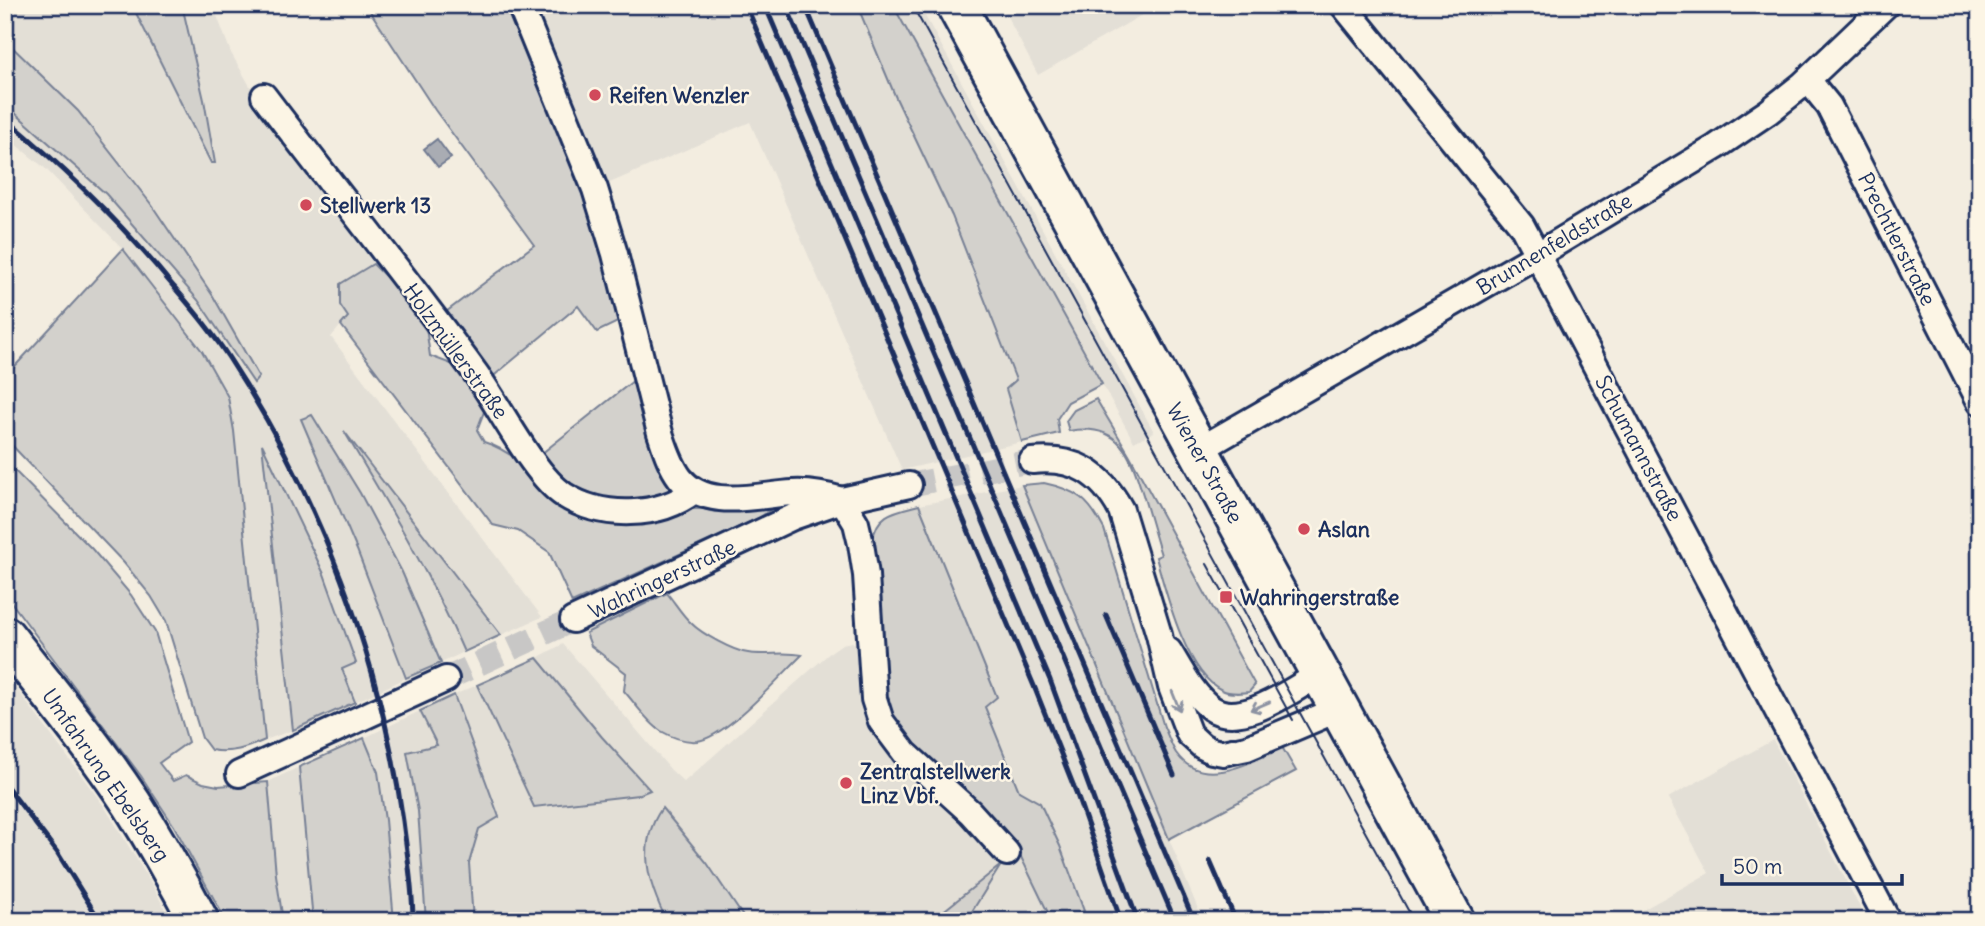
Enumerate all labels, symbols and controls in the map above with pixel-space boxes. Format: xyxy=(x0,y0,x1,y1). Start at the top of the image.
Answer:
place label: Reifen Wenzler xyxy=(609,82,750,109)
marker: Reifen Wenzler xyxy=(587,87,603,103)
street label: Prechtlerstraße xyxy=(1852,168,1942,310)
street label: Brunnenfeldstraße xyxy=(1471,187,1637,301)
place label: Stellwerk 13 xyxy=(320,192,431,219)
marker: Stellwerk 13 xyxy=(298,197,314,213)
street label: Holzmüllerstraße xyxy=(398,278,514,424)
street label: Schumannstraße xyxy=(1589,371,1689,525)
street label: Wiener Straße xyxy=(1161,398,1249,528)
place label: Aslan xyxy=(1318,516,1370,543)
marker: Aslan xyxy=(1296,521,1312,537)
street label: Wahringerstraße xyxy=(584,533,740,625)
place label: Wahringerstraße xyxy=(1240,584,1399,611)
marker: Wahringerstraße xyxy=(1218,589,1234,605)
street label: Umfahrung Ebelsberg xyxy=(36,683,176,867)
one-way arrow xyxy=(1171,689,1184,711)
one-way arrow xyxy=(1250,700,1271,713)
place label: Zentralstellwerk Linz Vbf. xyxy=(860,758,1011,809)
marker: Zentralstellwerk Linz Vbf. xyxy=(838,775,854,791)
scale bar xyxy=(1722,842,1903,886)
text: 50 m xyxy=(1733,853,1782,880)

